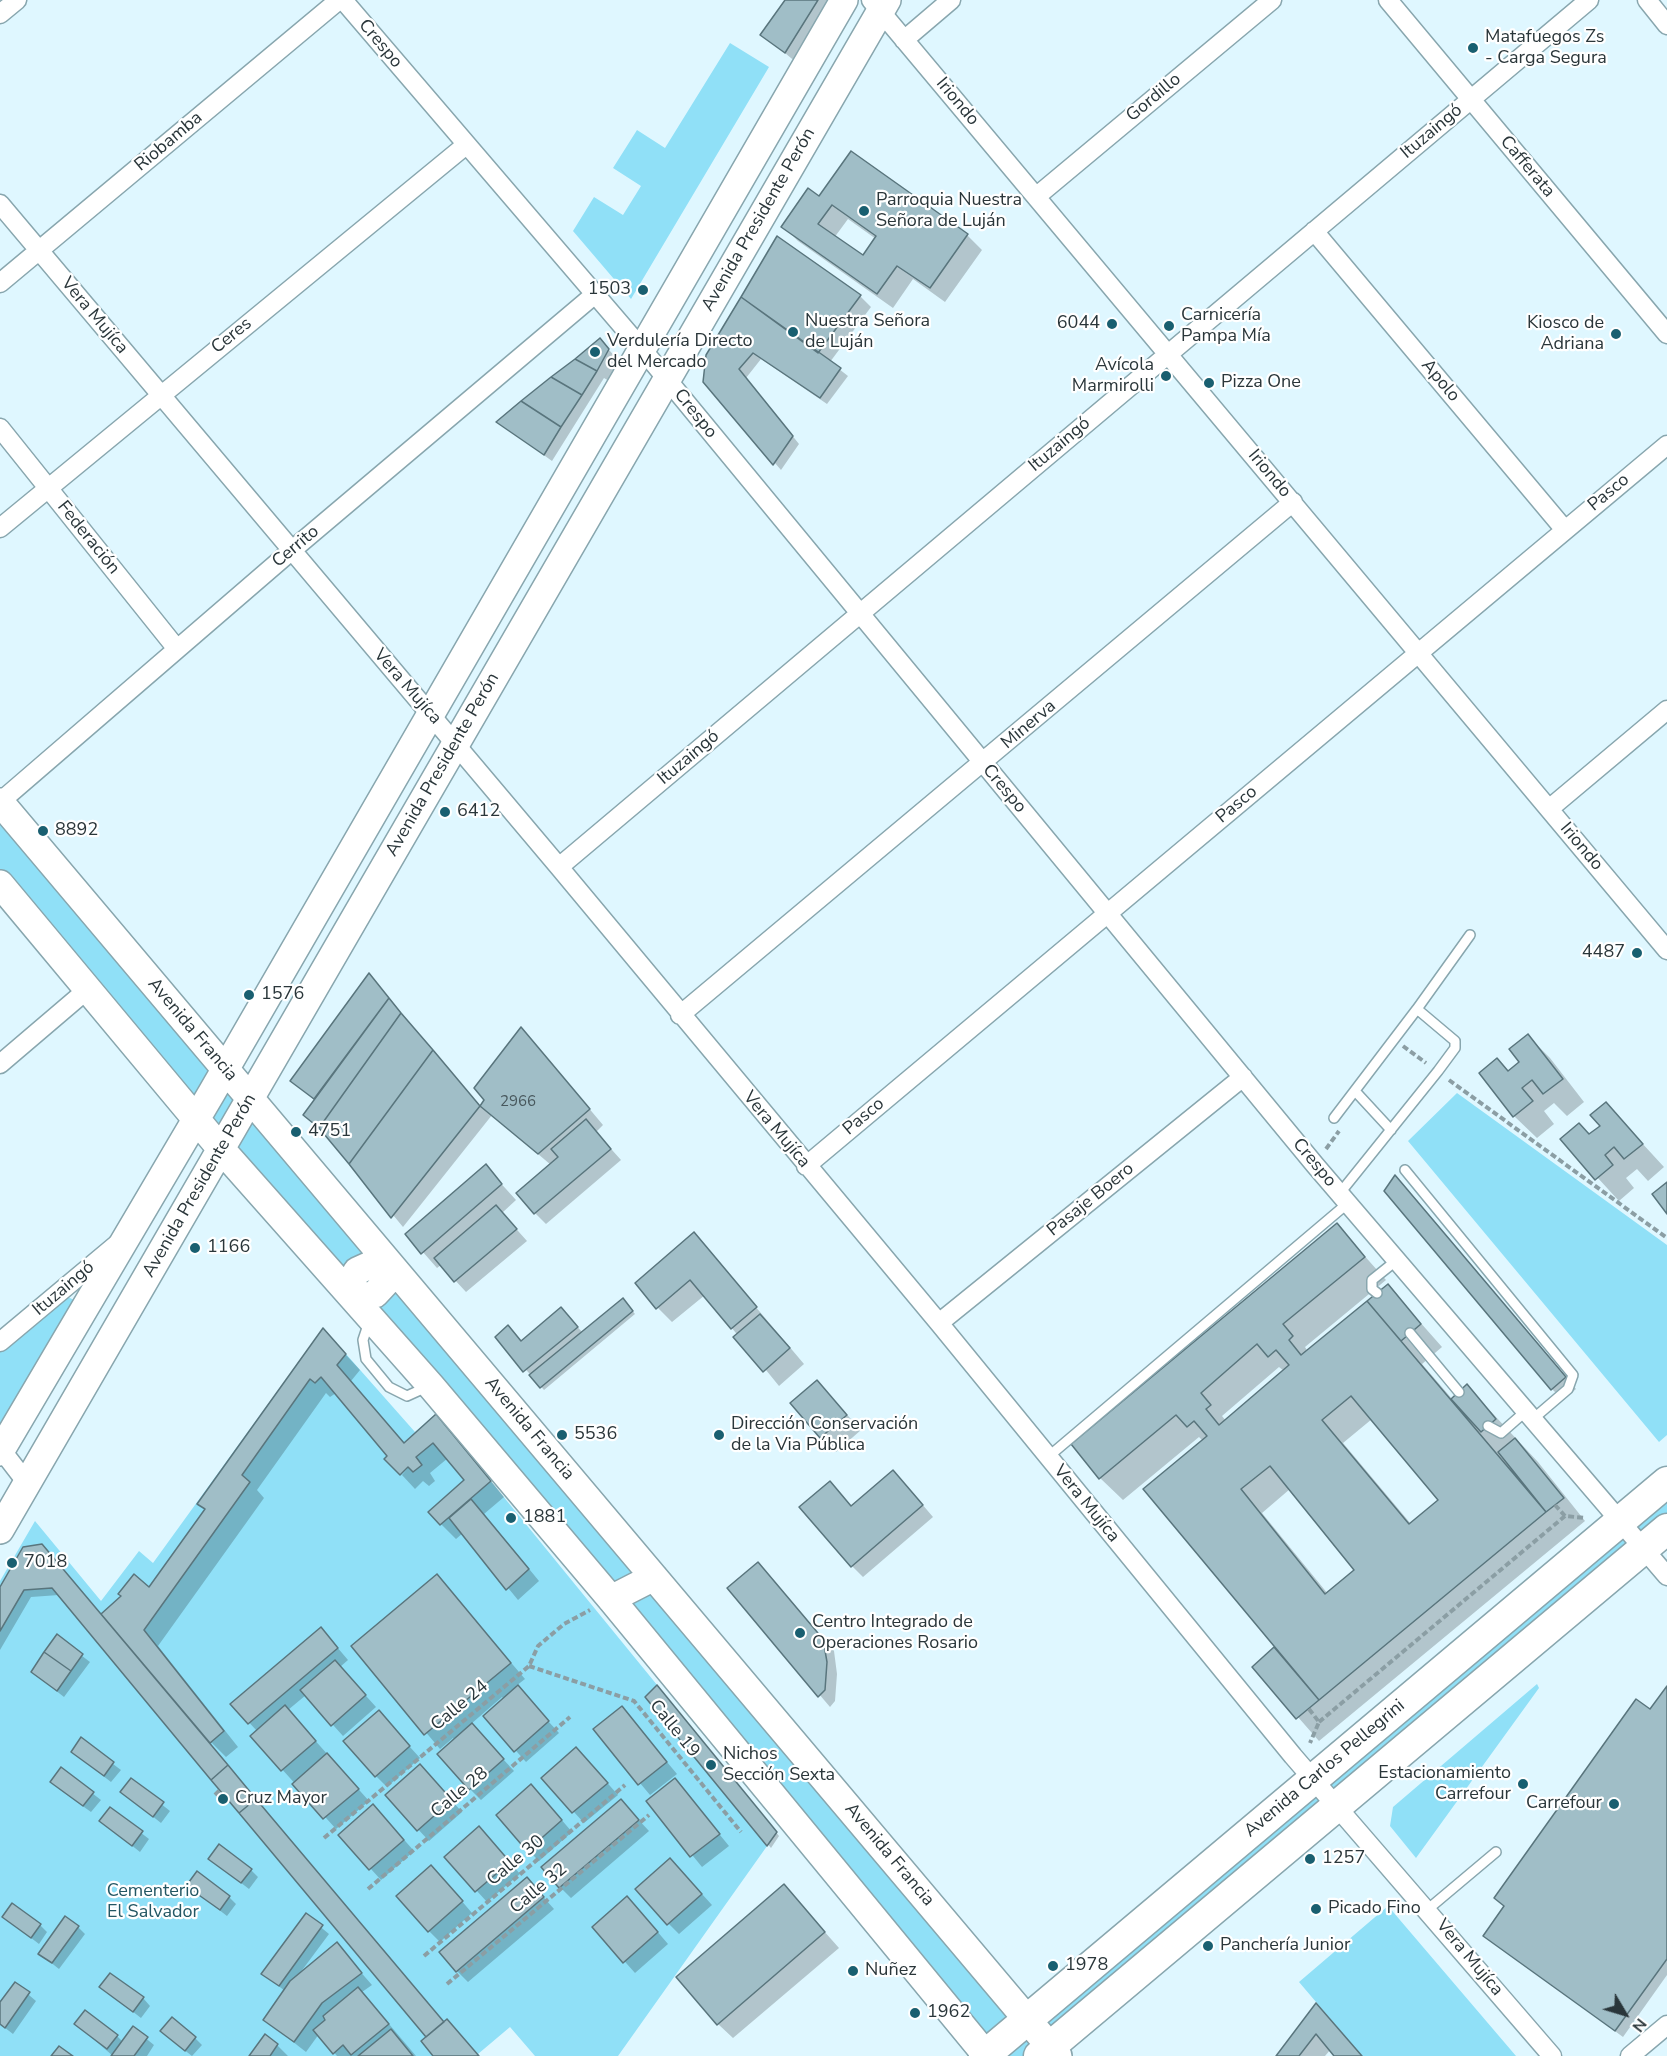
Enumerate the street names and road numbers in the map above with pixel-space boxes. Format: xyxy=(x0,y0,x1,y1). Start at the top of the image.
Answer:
street label: Crespo xyxy=(353,15,407,73)
street label: Gordillo xyxy=(1122,69,1186,127)
street label: Iriondo xyxy=(931,74,983,130)
street label: Ituzaingó xyxy=(1397,100,1467,164)
street label: Riobamba xyxy=(131,107,207,177)
street label: Avenida Presidente Perón xyxy=(698,124,820,316)
street label: Cafferata xyxy=(1495,132,1559,202)
street label: Vera Mujíca xyxy=(56,273,132,359)
street label: Ceres xyxy=(207,313,257,359)
street label: Apolo xyxy=(1416,355,1464,407)
street label: Crespo xyxy=(669,385,721,443)
street label: Ituzaingó xyxy=(1025,413,1095,477)
street label: Iriondo xyxy=(1243,446,1295,502)
street label: Pasco xyxy=(1584,470,1634,516)
street label: Federación xyxy=(52,497,124,579)
street label: Cerrito xyxy=(268,521,324,573)
street label: Vera Mujíca xyxy=(368,645,446,729)
street label: Avenida Presidente Perón xyxy=(382,669,504,861)
street label: Minerva xyxy=(997,696,1061,754)
street label: Ituzaingó xyxy=(654,726,724,790)
street label: Crespo xyxy=(977,760,1031,818)
street label: Pasco xyxy=(1212,782,1262,828)
street label: Iriondo xyxy=(1555,819,1607,875)
street label: Avenida Francia xyxy=(143,974,241,1086)
street label: Vera Mujíca xyxy=(738,1087,814,1173)
street label: Avenida Presidente Perón xyxy=(139,1090,261,1282)
street label: Pasco xyxy=(839,1094,889,1140)
street label: Crespo xyxy=(1287,1134,1341,1192)
street label: Pasaje Boero xyxy=(1043,1158,1139,1242)
street label: Ituzaingó xyxy=(29,1257,99,1321)
street label: Avenida Francia xyxy=(480,1373,578,1485)
street label: Vera Mujíca xyxy=(1048,1461,1124,1547)
street label: Calle 24 xyxy=(427,1676,493,1736)
street label: Avenida Carlos Pellegrini xyxy=(1240,1695,1410,1843)
street label: Calle 19 xyxy=(644,1696,704,1762)
street label: Calle 28 xyxy=(427,1763,493,1823)
street label: Avenida Francia xyxy=(840,1799,938,1911)
street label: Calle 30 xyxy=(483,1831,549,1891)
street label: Calle 32 xyxy=(506,1859,572,1919)
street label: Vera Mujíca xyxy=(1431,1915,1507,2001)

